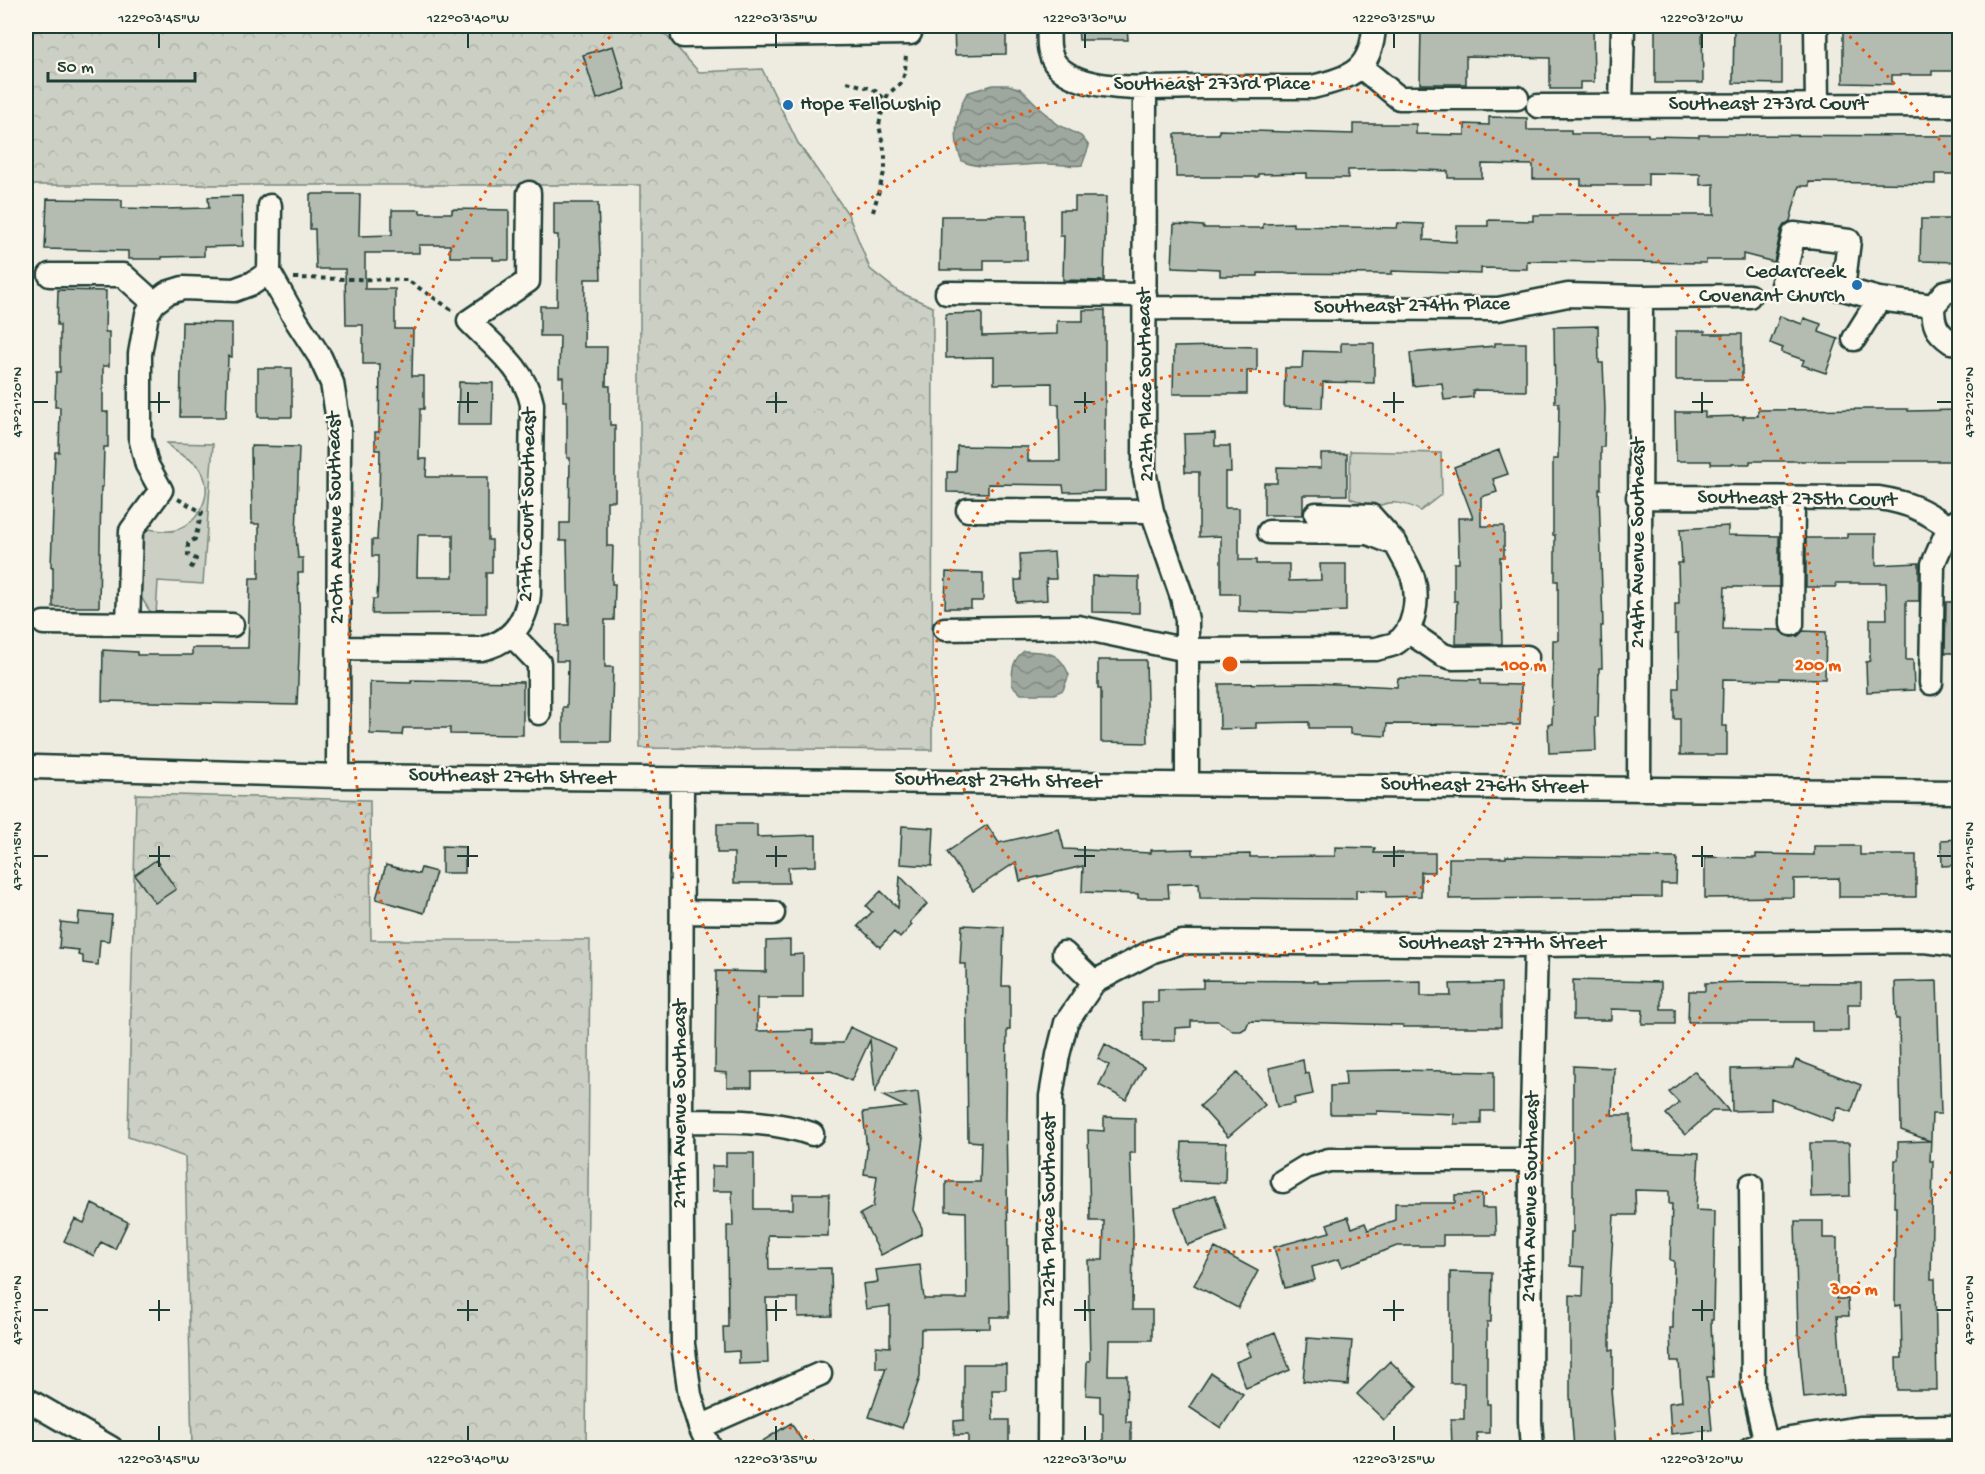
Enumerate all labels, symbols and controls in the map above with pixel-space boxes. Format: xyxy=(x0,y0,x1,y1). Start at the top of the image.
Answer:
text: 122°03'45"W xyxy=(117,10,200,28)
text: 122°03'40"W xyxy=(426,10,509,28)
text: 122°03'35"W xyxy=(734,10,817,28)
text: 122°03'30"W xyxy=(1043,10,1127,28)
text: 122°03'25"W xyxy=(1352,10,1435,28)
text: 122°03'20"W xyxy=(1660,10,1743,28)
scale bar xyxy=(48,45,195,83)
text: 50 m xyxy=(57,58,94,79)
street label: Southeast 273rd Place xyxy=(1114,73,1312,98)
place label: Hope Fellowship xyxy=(800,93,942,118)
street label: Southeast 273rd Court xyxy=(1668,93,1870,118)
marker: Hope Fellowship xyxy=(781,98,795,112)
place label: Cedarcreek Covenant Church xyxy=(1699,261,1848,310)
marker: Cedarcreek Covenant Church xyxy=(1850,278,1864,292)
street label: 212th Place Southeast xyxy=(1133,285,1161,482)
street label: Southeast 274th Place xyxy=(1314,293,1511,321)
text: 47°21'20"N xyxy=(9,366,27,437)
text: 47°21'20"N xyxy=(1961,366,1979,437)
street label: 211th Court Southeast xyxy=(515,405,543,602)
street label: 210th Avenue Southeast xyxy=(323,409,351,625)
street label: 214th Avenue Southeast xyxy=(1627,435,1652,648)
street label: Southeast 275th Court xyxy=(1697,486,1899,514)
centre of rings xyxy=(1220,654,1240,674)
text: 100 m xyxy=(1501,656,1547,677)
text: 200 m xyxy=(1795,656,1841,677)
street label: Southeast 276th Street xyxy=(408,764,618,792)
street label: Southeast 276th Street xyxy=(894,768,1104,796)
street label: Southeast 276th Street xyxy=(1380,773,1590,801)
text: 47°21'15"N xyxy=(9,821,27,890)
text: 47°21'15"N xyxy=(1961,821,1979,890)
street label: Southeast 277th Street xyxy=(1398,932,1608,957)
street label: 211th Avenue Southeast xyxy=(669,997,694,1209)
street label: 214th Avenue Southeast xyxy=(1518,1089,1546,1303)
street label: 212th Place Southeast xyxy=(1038,1111,1063,1307)
text: 47°21'10"N xyxy=(9,1275,27,1345)
text: 47°21'10"N xyxy=(1961,1275,1979,1345)
text: 300 m xyxy=(1830,1280,1878,1301)
text: 122°03'45"W xyxy=(117,1451,200,1469)
text: 122°03'40"W xyxy=(426,1451,509,1469)
text: 122°03'35"W xyxy=(734,1451,817,1469)
text: 122°03'30"W xyxy=(1043,1451,1127,1469)
text: 122°03'25"W xyxy=(1352,1451,1435,1469)
text: 122°03'20"W xyxy=(1660,1451,1743,1469)

